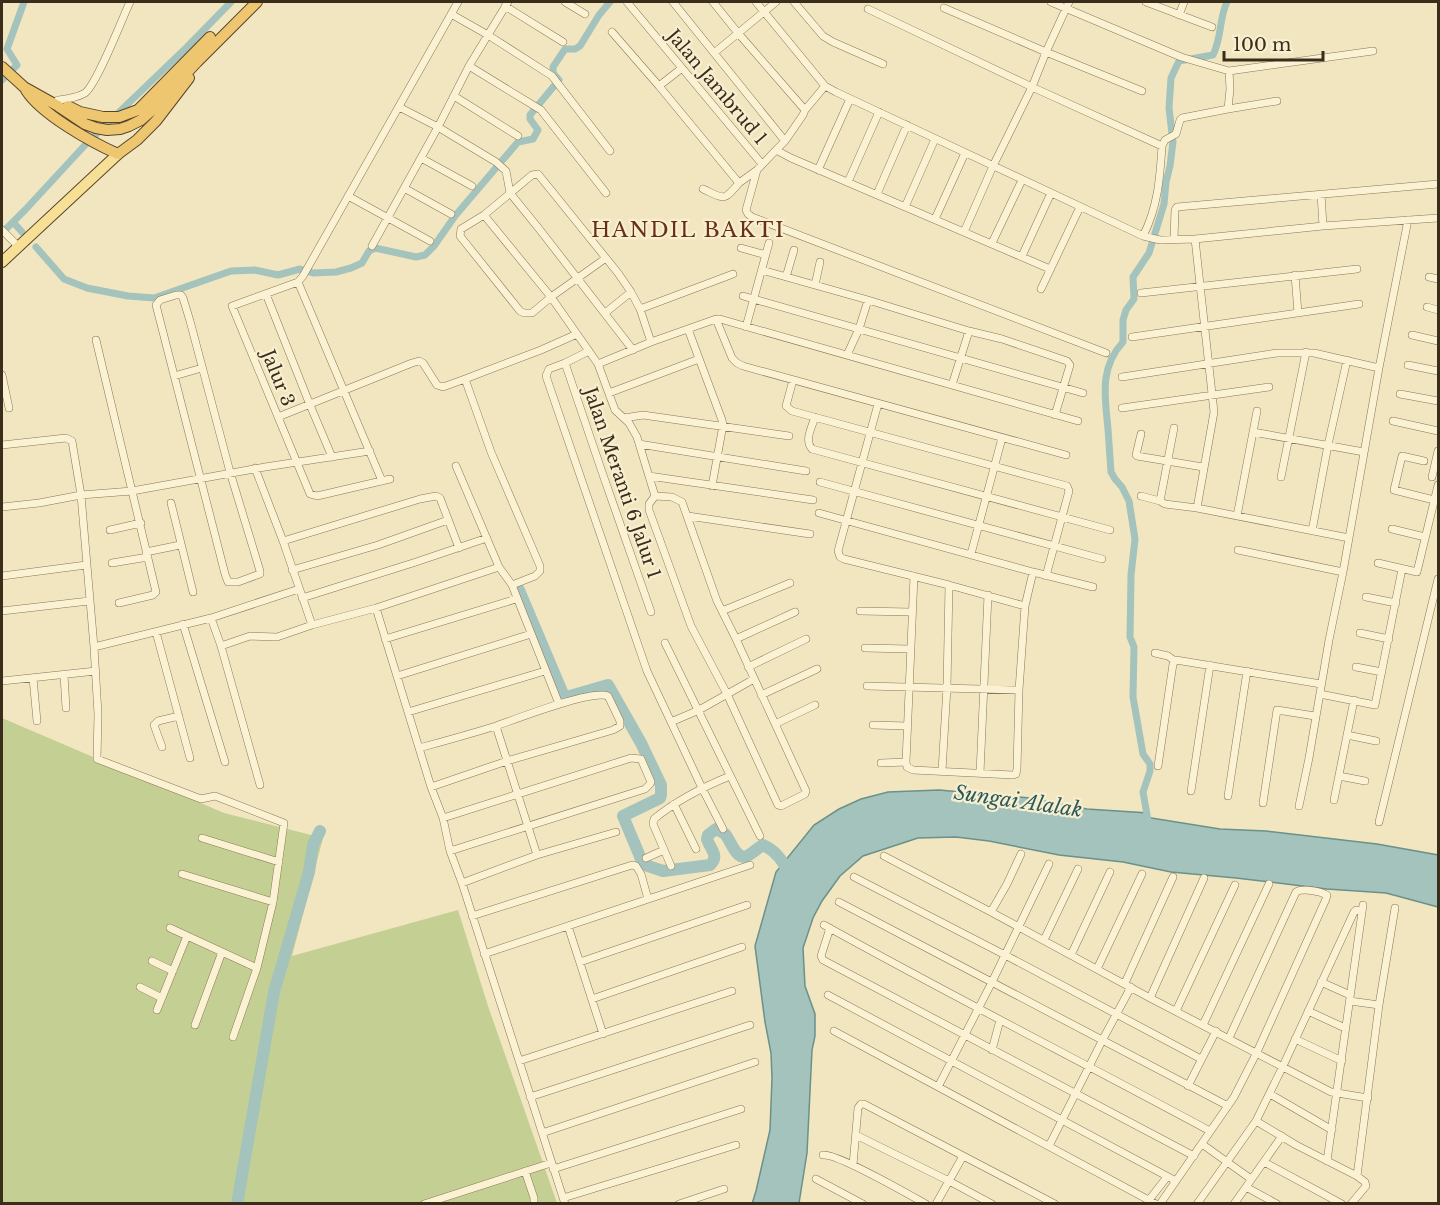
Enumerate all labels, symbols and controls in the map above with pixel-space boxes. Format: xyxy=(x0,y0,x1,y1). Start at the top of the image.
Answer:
street label: Jalan Jambrud 1 xyxy=(661,23,772,149)
scale bar xyxy=(1224,24,1323,62)
text: 100 m xyxy=(1233,34,1291,56)
district label: HANDIL BAKTI xyxy=(591,217,785,243)
street label: Jalur 3 xyxy=(256,345,299,409)
street label: Jalan Meranti 6 Jalur 1 xyxy=(578,383,665,582)
water label: Sungai Alalak xyxy=(952,780,1084,822)

